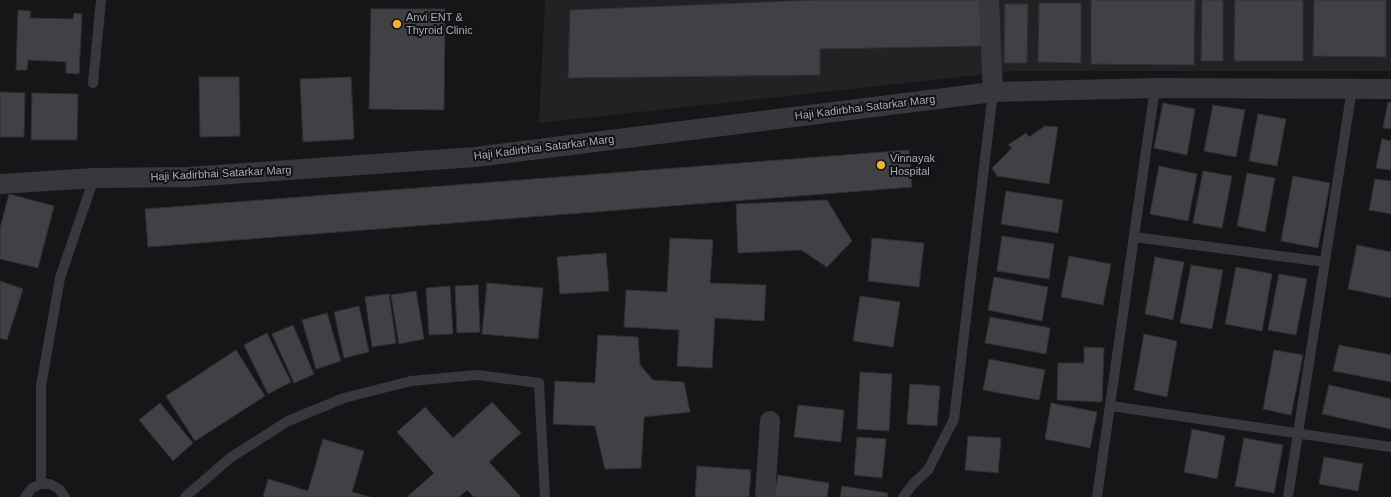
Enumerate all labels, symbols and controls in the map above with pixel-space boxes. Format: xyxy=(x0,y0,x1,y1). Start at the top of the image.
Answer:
place label: Anvi ENT & Thyroid Clinic xyxy=(406,11,473,37)
marker: Anvi ENT & Thyroid Clinic xyxy=(391,18,403,30)
street label: Haji Kadirbhai Satarkar Marg xyxy=(794,93,936,123)
street label: Haji Kadirbhai Satarkar Marg xyxy=(473,133,615,163)
place label: Vinnayak Hospital xyxy=(890,152,935,178)
marker: Vinnayak Hospital xyxy=(875,159,887,171)
street label: Haji Kadirbhai Satarkar Marg xyxy=(150,164,292,184)

